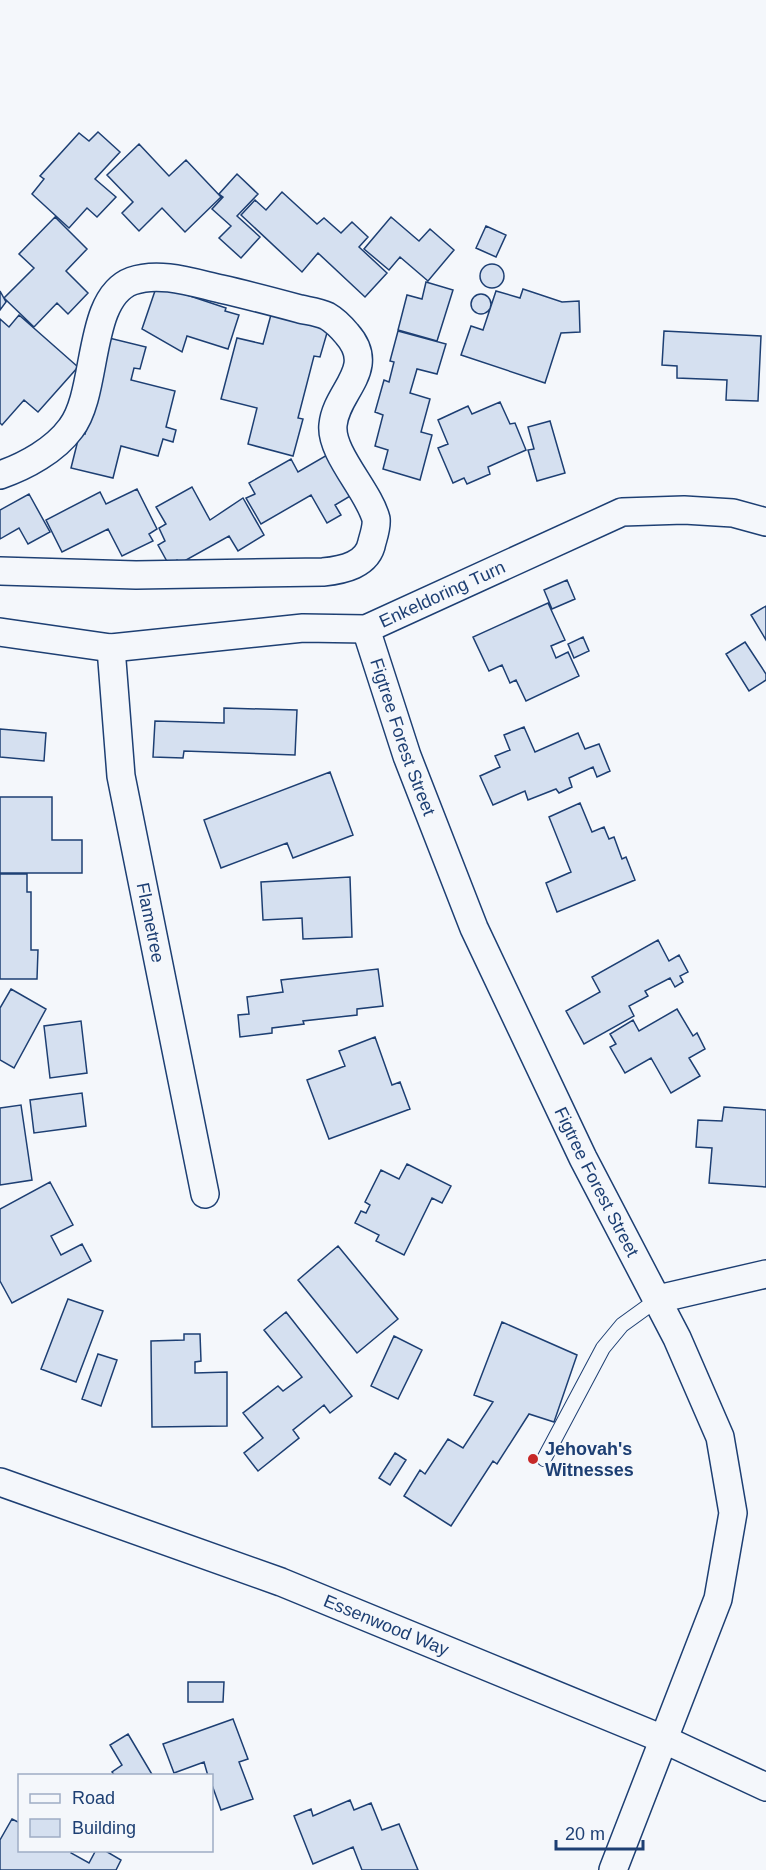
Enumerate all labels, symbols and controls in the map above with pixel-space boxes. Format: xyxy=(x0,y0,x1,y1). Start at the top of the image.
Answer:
street label: Enkeldoring Turn xyxy=(376,557,508,632)
street label: Figtree Forest Street xyxy=(366,656,439,818)
street label: Flametree xyxy=(133,881,168,964)
street label: Figtree Forest Street xyxy=(550,1104,643,1260)
place label: Jehovah's Witnesses xyxy=(545,1439,634,1480)
marker: Jehovah's Witnesses xyxy=(526,1452,540,1466)
street label: Essenwood Way xyxy=(321,1591,452,1660)
legend xyxy=(18,1774,213,1852)
text: Road xyxy=(72,1788,115,1808)
scale bar xyxy=(556,1813,643,1851)
text: Building xyxy=(72,1818,136,1838)
text: 20 m xyxy=(565,1824,605,1844)

